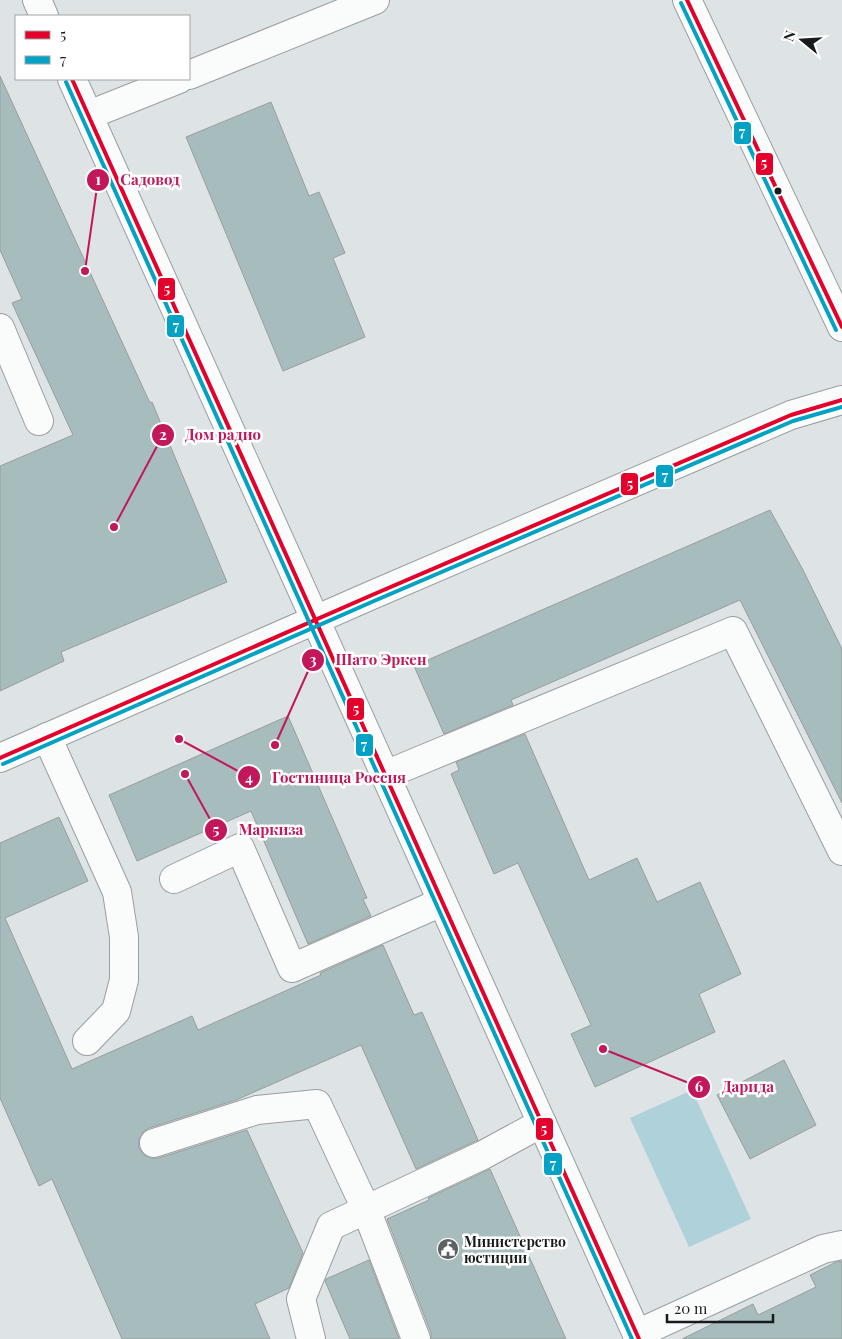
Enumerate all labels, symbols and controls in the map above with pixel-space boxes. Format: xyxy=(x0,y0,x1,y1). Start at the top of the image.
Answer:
legend xyxy=(15,15,190,80)
north arrow xyxy=(777,15,827,65)
text: 5 xyxy=(60,24,66,44)
text: N xyxy=(779,28,800,44)
text: 7 xyxy=(60,49,66,69)
line badge: 7 xyxy=(733,121,752,145)
text: 7 xyxy=(739,122,746,141)
line badge: 5 xyxy=(755,152,774,176)
text: 5 xyxy=(761,153,767,172)
callout: Садовод xyxy=(85,165,189,195)
text: 1 xyxy=(95,169,101,189)
text: Садовод xyxy=(120,169,180,189)
unlabelled marker xyxy=(773,186,783,196)
line badge: 5 xyxy=(157,277,176,301)
text: 5 xyxy=(164,279,170,298)
line badge: 7 xyxy=(166,314,185,338)
text: 7 xyxy=(173,316,180,335)
callout: Дом радио xyxy=(150,420,271,450)
text: 2 xyxy=(159,424,167,444)
text: Дом радио xyxy=(185,424,261,444)
line badge: 7 xyxy=(655,464,674,488)
text: 7 xyxy=(662,466,669,485)
line badge: 5 xyxy=(620,472,639,496)
text: 5 xyxy=(627,474,633,493)
callout: Шато Эркен xyxy=(301,645,437,675)
text: 3 xyxy=(309,649,317,669)
text: Шато Эркен xyxy=(336,649,427,669)
line badge: 5 xyxy=(346,697,365,721)
text: 5 xyxy=(353,699,359,718)
line badge: 7 xyxy=(355,733,374,757)
text: 7 xyxy=(361,735,368,754)
callout: Гостиница Россия xyxy=(237,762,416,792)
text: 4 xyxy=(245,767,253,787)
text: Гостиница Россия xyxy=(272,767,406,787)
callout: Маркиза xyxy=(204,815,313,845)
text: 5 xyxy=(213,819,220,839)
text: Маркиза xyxy=(239,819,304,839)
callout: Дарида xyxy=(687,1072,784,1102)
text: 6 xyxy=(695,1076,703,1096)
text: Дарида xyxy=(722,1076,774,1096)
line badge: 5 xyxy=(535,1117,554,1141)
text: 5 xyxy=(541,1119,547,1138)
line badge: 7 xyxy=(543,1152,563,1176)
text: 7 xyxy=(550,1154,557,1173)
place label: Министерство юстиции xyxy=(464,1232,566,1267)
public building icon: Министерство юстиции xyxy=(436,1237,460,1261)
scale bar xyxy=(667,1292,773,1324)
text: 20 m xyxy=(674,1298,708,1318)

